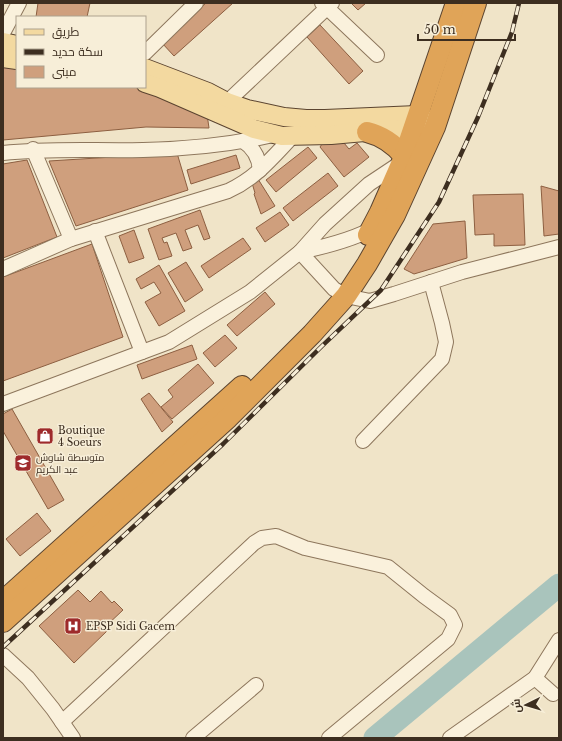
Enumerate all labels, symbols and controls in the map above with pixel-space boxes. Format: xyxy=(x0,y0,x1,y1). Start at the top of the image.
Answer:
legend xyxy=(16,16,146,88)
scale bar xyxy=(418,16,515,42)
text: 50 m xyxy=(424,22,456,37)
text: طريق xyxy=(52,24,80,39)
text: سكة حديد xyxy=(52,44,103,59)
text: مبنى xyxy=(52,64,77,79)
place label: Boutique 4 Soeurs xyxy=(58,424,105,449)
shop icon: Boutique 4 Soeurs xyxy=(35,426,55,446)
place label: متوسطة شاوش عبد الكريم xyxy=(36,451,104,477)
school or university icon: متوسطة شاوش عبد الكريم xyxy=(13,453,33,473)
hospital icon: EPSP Sidi Gacem xyxy=(63,616,83,636)
place label: EPSP Sidi Gacem xyxy=(86,620,175,633)
north arrow xyxy=(506,685,546,725)
text: ش xyxy=(508,698,524,714)

